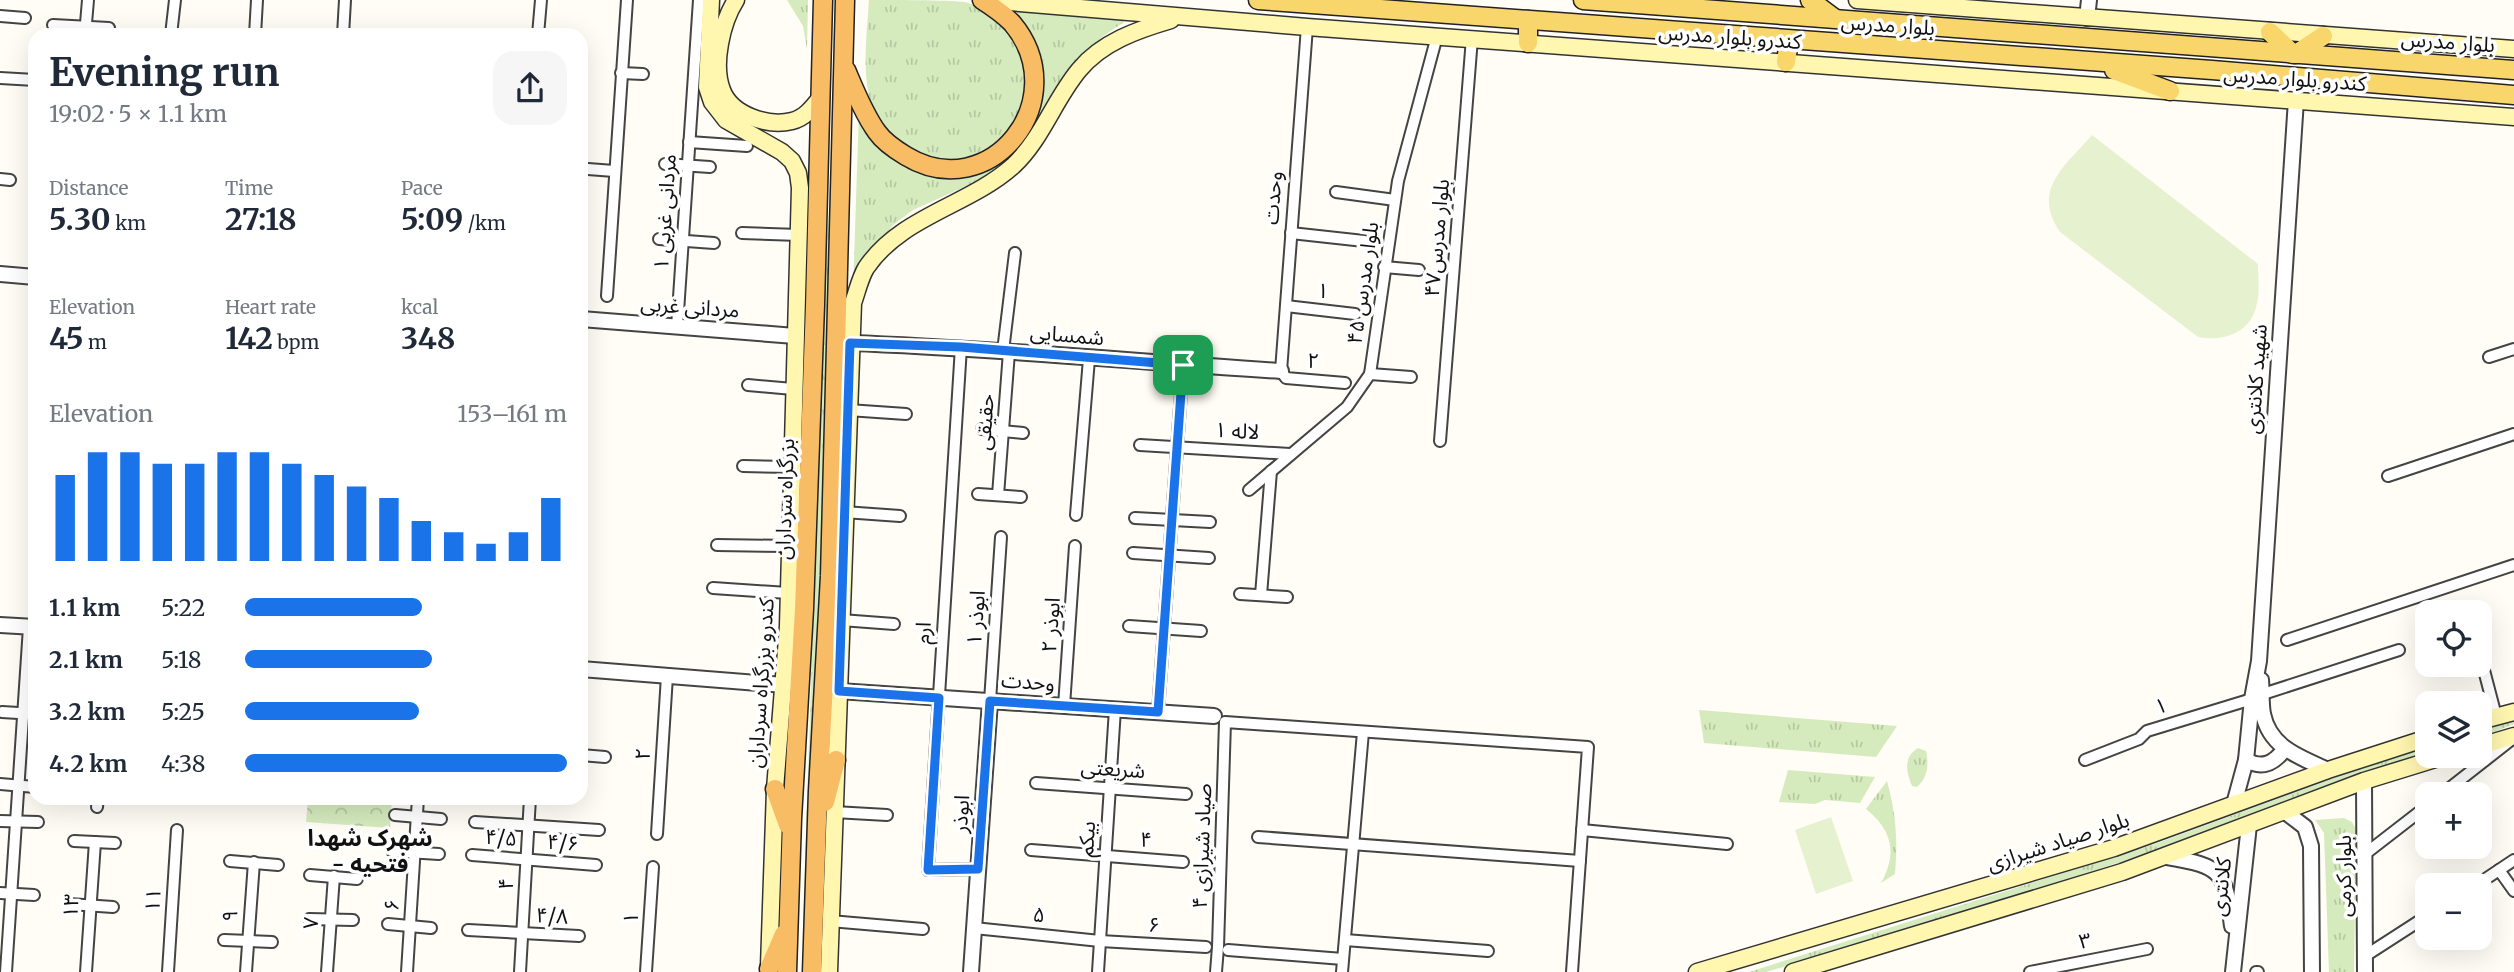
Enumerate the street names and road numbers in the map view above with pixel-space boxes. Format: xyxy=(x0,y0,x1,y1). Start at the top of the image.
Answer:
street label: بلوار مدرس xyxy=(1840,8,1936,41)
street label: کندرو بلوار مدرس xyxy=(1658,18,1803,55)
street label: بلوار مدرس xyxy=(2400,25,2496,58)
street label: کندرو بلوار مدرس xyxy=(2223,60,2368,97)
street label: مردانی غربی ۱ xyxy=(647,153,682,271)
street label: وحدت xyxy=(1257,170,1288,226)
street label: بلوار مدرس۴۷ xyxy=(1418,178,1455,298)
street label: ۴۵ بلوار مدرس xyxy=(1341,220,1384,346)
street label: ۱ xyxy=(1316,276,1330,305)
street label: مردانی غربی xyxy=(640,290,740,323)
street label: شمسایی xyxy=(1029,318,1105,351)
street label: شهید کلانتری xyxy=(2238,323,2273,435)
street label: ۲ xyxy=(1306,347,1320,374)
street label: حقیقی xyxy=(969,393,1000,451)
street label: لاله ۱ xyxy=(1214,416,1260,445)
street label: بزرگراه سرداران xyxy=(769,438,800,560)
street label: ابوذر ۱ xyxy=(960,589,991,646)
street label: ابوذر ۲ xyxy=(1035,596,1066,653)
street label: کندرو بزرگراه سرداران xyxy=(741,597,780,769)
street label: ارم xyxy=(908,621,940,645)
street label: وحدت xyxy=(1000,666,1056,697)
street label: ۱ xyxy=(2151,691,2171,720)
street label: ۲ xyxy=(629,747,656,761)
street label: شریعتی xyxy=(1080,753,1146,784)
street label: صیاد شیرازی ۴ xyxy=(1186,783,1217,909)
street label: ابوذر xyxy=(946,794,975,835)
street label: بلوار صیاد شیرازی xyxy=(1983,806,2132,877)
street label: بیکم xyxy=(1072,820,1103,858)
street label: ۴/۵ xyxy=(484,823,518,852)
street label: ۴ xyxy=(1139,826,1153,853)
street label: ۴/۶ xyxy=(546,828,580,857)
street label: بلوار کرمی xyxy=(2330,835,2357,917)
street label: کلانتری xyxy=(2204,856,2237,918)
street label: ۴ xyxy=(492,877,519,891)
street label: ۱۱ xyxy=(138,887,167,913)
street label: ۱۳ xyxy=(56,893,85,919)
street label: ۶ xyxy=(378,898,405,912)
street label: ۵ xyxy=(1032,900,1046,929)
street label: ۴/۸ xyxy=(535,901,569,930)
street label: ۹ xyxy=(216,909,243,923)
street label: ۱ xyxy=(617,911,644,925)
street label: ۶ xyxy=(1147,911,1161,938)
street label: ۷ xyxy=(297,916,324,930)
street label: ۳ xyxy=(2076,926,2093,955)

